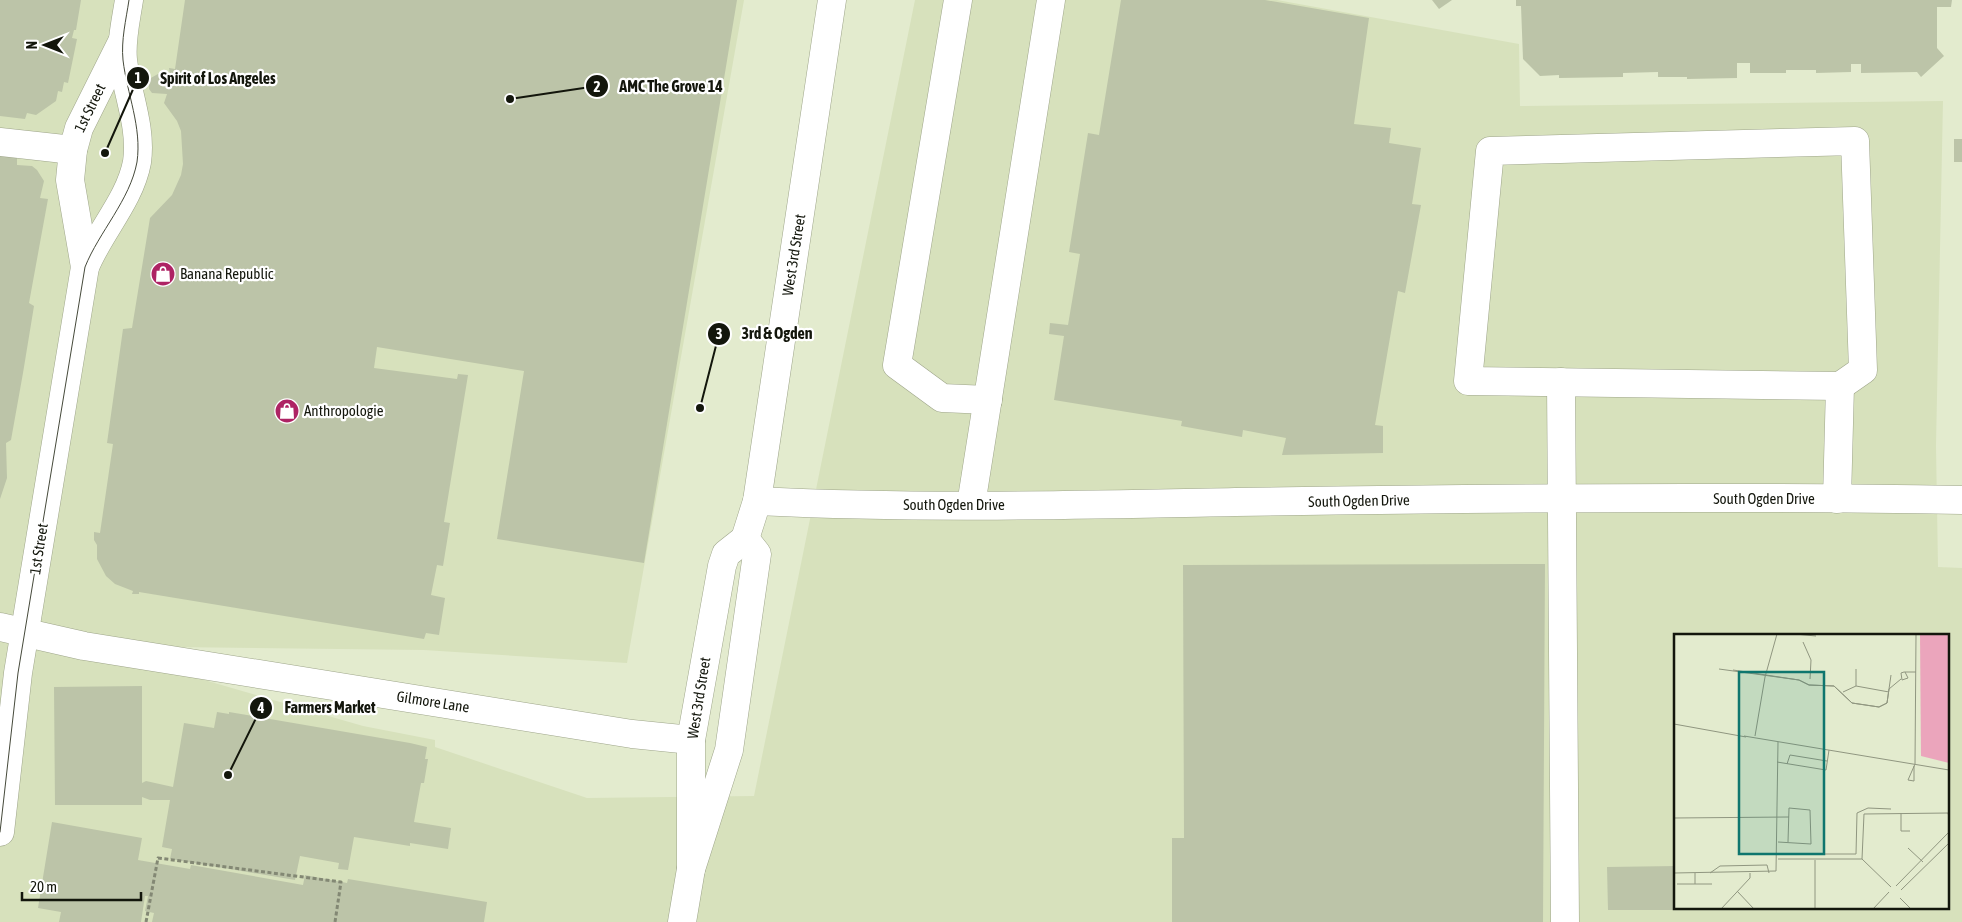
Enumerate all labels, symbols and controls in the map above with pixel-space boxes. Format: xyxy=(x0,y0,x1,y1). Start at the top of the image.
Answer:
north arrow xyxy=(20,20,70,70)
text: N xyxy=(24,41,40,49)
callout: Spirit of Los Angeles xyxy=(125,63,286,94)
text: 1 xyxy=(134,69,142,86)
text: Spirit of Los Angeles xyxy=(160,69,276,87)
callout: AMC The Grove 14 xyxy=(585,71,733,102)
text: AMC The Grove 14 xyxy=(618,77,723,95)
text: 2 xyxy=(593,78,601,95)
street label: 1st Street xyxy=(71,81,109,135)
street label: West 3rd Street xyxy=(779,213,808,297)
shop icon: Banana Republic xyxy=(150,261,176,287)
place label: Banana Republic xyxy=(180,265,274,282)
callout: 3rd & Ogden xyxy=(707,318,823,349)
text: 3rd & Ogden xyxy=(741,324,813,342)
text: 3 xyxy=(715,325,723,342)
shop icon: Anthropologie xyxy=(274,398,300,424)
place label: Anthropologie xyxy=(304,402,384,419)
street label: South Ogden Drive xyxy=(1713,490,1815,507)
street label: South Ogden Drive xyxy=(1308,491,1410,510)
street label: South Ogden Drive xyxy=(903,496,1005,513)
street label: 1st Street xyxy=(26,522,51,576)
inset map xyxy=(1674,634,1950,910)
street label: West 3rd Street xyxy=(684,656,713,740)
street label: Gilmore Lane xyxy=(396,687,471,716)
callout: Farmers Market xyxy=(249,692,385,723)
text: Farmers Market xyxy=(284,698,376,716)
text: 4 xyxy=(256,699,265,716)
scale bar xyxy=(22,870,141,902)
text: 20 m xyxy=(30,878,57,895)

